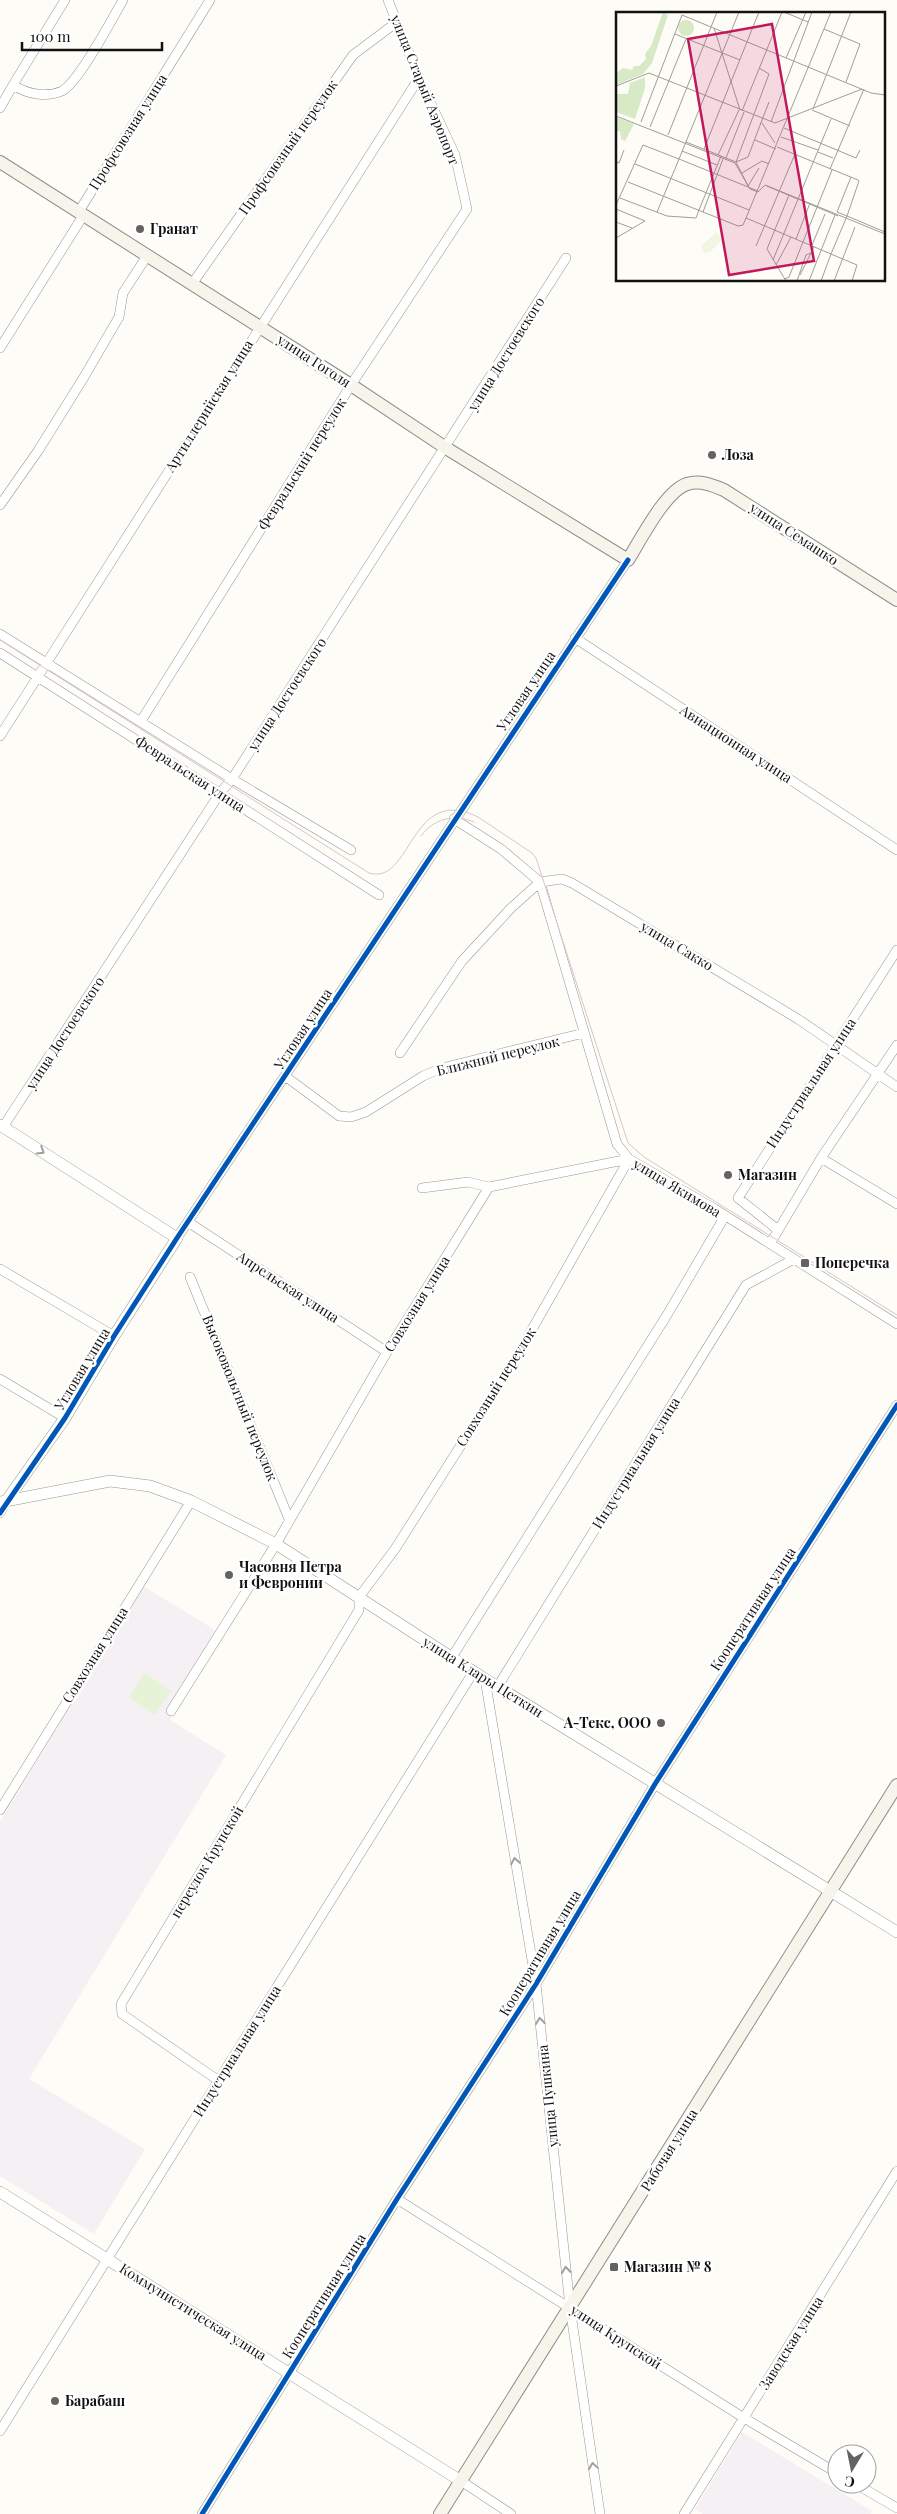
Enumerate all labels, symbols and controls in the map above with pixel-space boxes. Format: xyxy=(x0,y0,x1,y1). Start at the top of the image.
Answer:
street label: улица Старый Аэропорт xyxy=(386,11,464,168)
inset map xyxy=(616,12,884,281)
scale bar xyxy=(22,20,162,52)
text: 100 m xyxy=(30,26,71,46)
street label: Профсоюзная улица xyxy=(84,70,171,193)
street label: Профсоюзный переулок xyxy=(234,76,341,218)
place label: Гранат xyxy=(150,219,198,238)
marker: Гранат xyxy=(134,223,146,235)
street label: улица Достоевского xyxy=(462,293,549,415)
street label: улица Гоголя xyxy=(273,329,355,392)
street label: Артиллерийская улица xyxy=(160,336,257,476)
street label: Февральский переулок xyxy=(253,394,350,533)
place label: Лоза xyxy=(721,445,755,464)
marker: Лоза xyxy=(706,449,718,461)
street label: улица Семашко xyxy=(745,497,843,570)
street label: улица Достоевского xyxy=(242,633,330,755)
street label: Угловая улица xyxy=(491,647,559,735)
street label: Авиационная улица xyxy=(676,700,796,787)
street label: Февральская улица xyxy=(132,731,249,816)
street label: улица Сакко xyxy=(637,916,717,975)
street label: улица Достоевского xyxy=(20,972,108,1094)
street label: Угловая улица xyxy=(269,985,336,1074)
street label: Индустриальная улица xyxy=(761,1014,860,1151)
street label: Ближний переулок xyxy=(434,1031,561,1080)
one-way arrow xyxy=(36,1145,45,1155)
street label: улица Якимова xyxy=(629,1153,725,1221)
place label: Магазин xyxy=(738,1165,797,1184)
marker: Магазин xyxy=(722,1169,734,1181)
street label: Апрельская улица xyxy=(233,1246,343,1327)
street label: Совхозная улица xyxy=(379,1252,454,1355)
place label: Поперечка xyxy=(815,1253,890,1272)
marker: Поперечка xyxy=(799,1257,811,1269)
street label: Высоковольтный переулок xyxy=(198,1312,283,1484)
street label: Угловая улица xyxy=(49,1324,114,1414)
street label: Совхозный переулок xyxy=(451,1324,540,1450)
street label: Индустриальная улица xyxy=(587,1393,684,1532)
street label: Кооперативная улица xyxy=(705,1543,800,1674)
place label: Часовня Петра и Февронии xyxy=(239,1557,342,1592)
marker: Часовня Петра и Февронии xyxy=(223,1569,235,1581)
street label: Совхозная улица xyxy=(57,1603,132,1706)
street label: улица Клары Цеткин xyxy=(419,1631,547,1722)
place label: А-Текс, ООО xyxy=(563,1713,651,1732)
marker: А-Текс, ООО xyxy=(655,1717,667,1729)
street label: переулок Крупской xyxy=(166,1802,248,1921)
one-way arrow xyxy=(511,1857,521,1865)
street label: Кооперативная улица xyxy=(494,1886,585,2019)
street label: Индустриальная улица xyxy=(188,1981,285,2120)
one-way arrow xyxy=(535,2017,546,2025)
street label: улица Пушкина xyxy=(533,2044,562,2149)
street label: Рабочая улица xyxy=(636,2105,701,2195)
street label: Кооперативная улица xyxy=(277,2230,370,2362)
place label: Магазин № 8 xyxy=(624,2257,712,2276)
street label: Коммунистическая улица xyxy=(116,2258,270,2365)
marker: Магазин № 8 xyxy=(608,2261,620,2273)
one-way arrow xyxy=(561,2266,572,2274)
street label: Заводская улица xyxy=(754,2292,827,2393)
street label: улица Крупской xyxy=(566,2299,666,2373)
place label: Барабаш xyxy=(65,2391,125,2410)
marker: Барабаш xyxy=(49,2395,61,2407)
north arrow xyxy=(827,2444,877,2494)
one-way arrow xyxy=(588,2461,599,2469)
text: С xyxy=(843,2472,856,2493)

